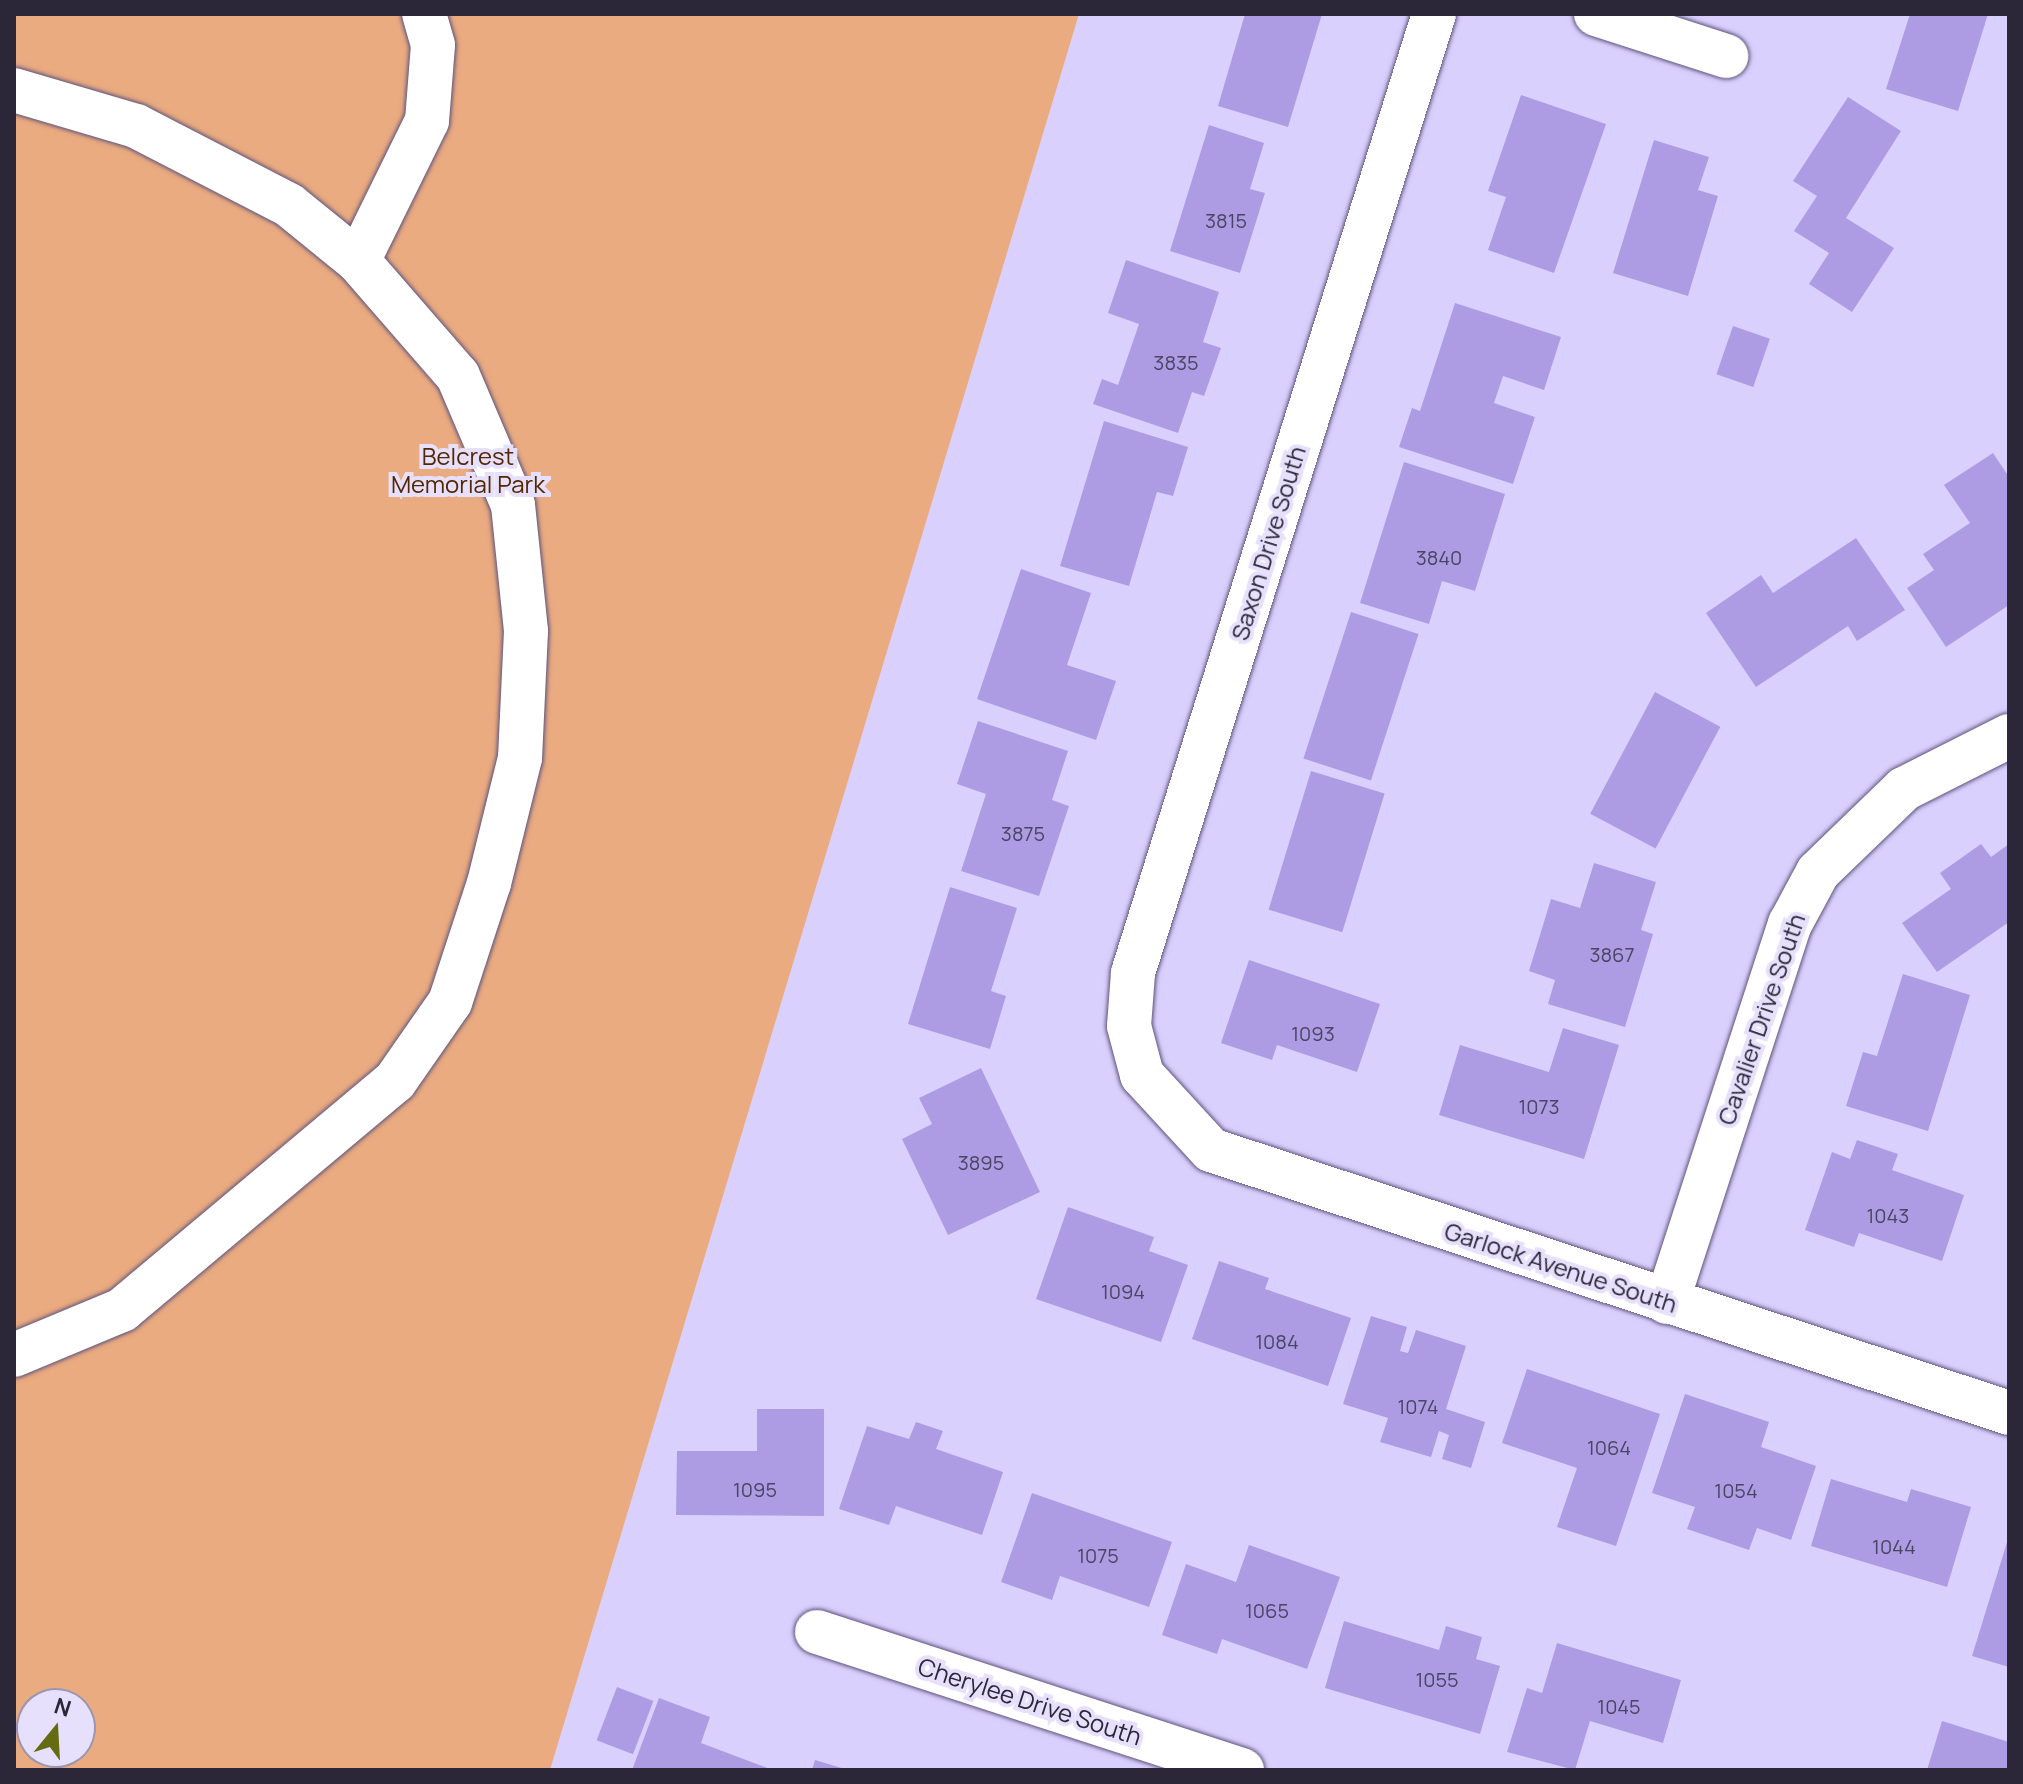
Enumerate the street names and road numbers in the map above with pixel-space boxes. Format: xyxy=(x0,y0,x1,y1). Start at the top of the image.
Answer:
street label: Saxon Drive South xyxy=(1225,442,1311,644)
street label: Cavalier Drive South xyxy=(1711,910,1811,1128)
street label: Garlock Avenue South xyxy=(1441,1216,1681,1318)
street label: Cherylee Drive South xyxy=(915,1651,1145,1751)

